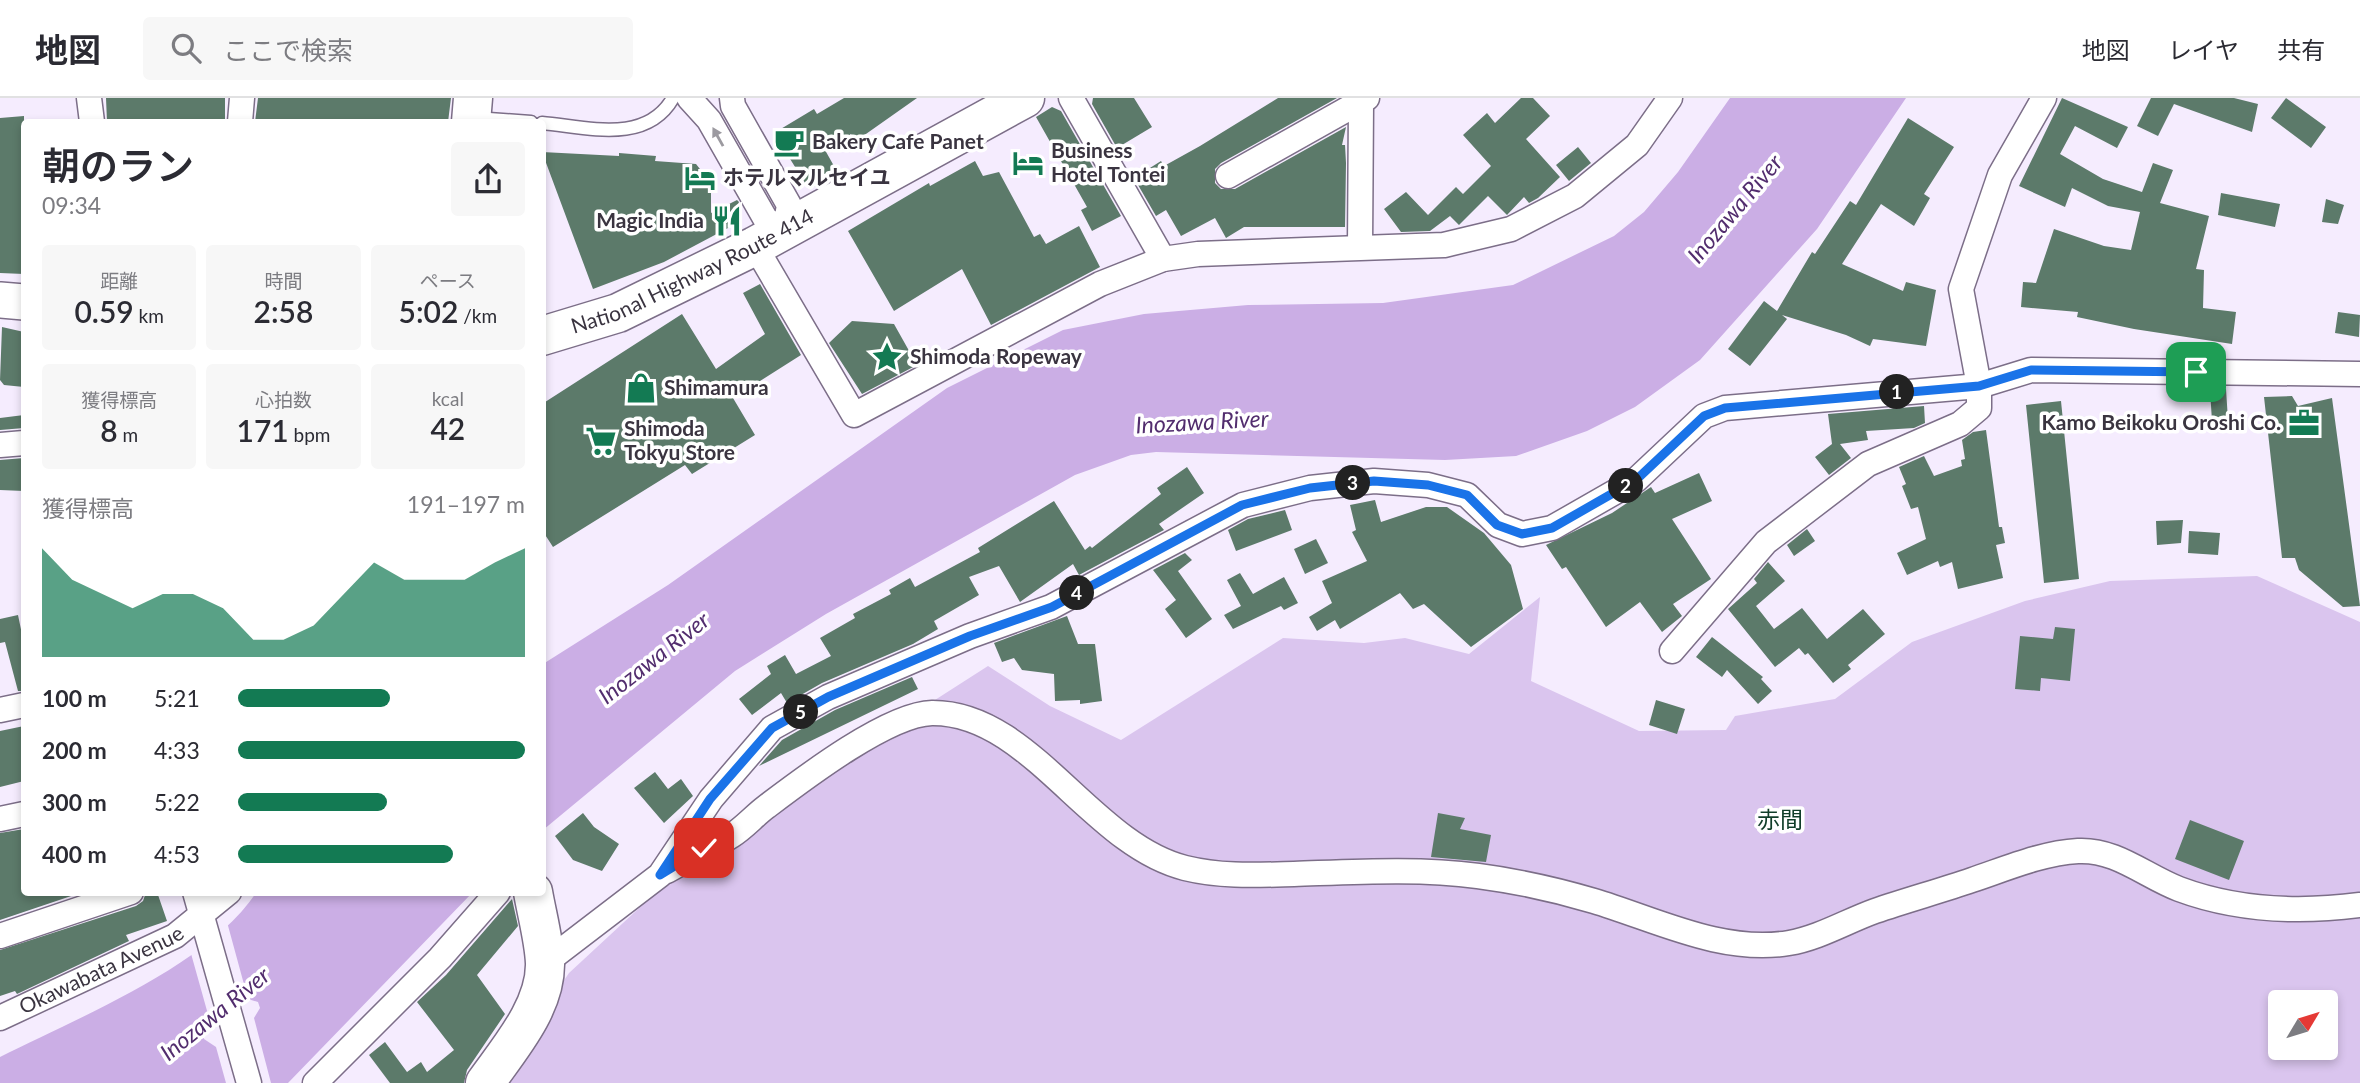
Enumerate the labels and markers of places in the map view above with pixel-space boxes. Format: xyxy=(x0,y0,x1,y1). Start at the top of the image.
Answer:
cafe icon: Bakery Cafe Panet xyxy=(772,125,806,159)
place label: Bakery Cafe Panet xyxy=(812,128,984,153)
place label: Business Hotel Tontei xyxy=(1051,137,1165,186)
hotel icon: Business Hotel Tontei xyxy=(1011,146,1045,180)
hotel icon: ホテルマルセイユ xyxy=(683,161,717,195)
place label: ホテルマルセイユ xyxy=(723,164,891,189)
restaurant icon: Magic India xyxy=(710,204,744,238)
place label: Magic India xyxy=(596,207,704,232)
place icon: Shimoda Ropeway xyxy=(870,340,904,374)
pin xyxy=(2166,342,2226,402)
place label: Shimoda Ropeway xyxy=(910,343,1083,368)
shop icon: Shimamura xyxy=(624,371,658,405)
place label: Shimamura xyxy=(664,374,769,399)
pin: 1 xyxy=(1880,374,1914,410)
office icon: Kamo Beikoku Oroshi Co. xyxy=(2287,406,2321,440)
place label: Kamo Beikoku Oroshi Co. xyxy=(2041,409,2281,434)
place label: Shimoda Tokyu Store xyxy=(624,415,735,464)
supermarket icon: Shimoda Tokyu Store xyxy=(584,424,618,458)
pin: 3 xyxy=(1336,466,1370,500)
pin: 2 xyxy=(1608,468,1644,504)
pin: 4 xyxy=(1060,575,1094,610)
pin: 5 xyxy=(784,694,818,730)
pin xyxy=(674,818,734,878)

